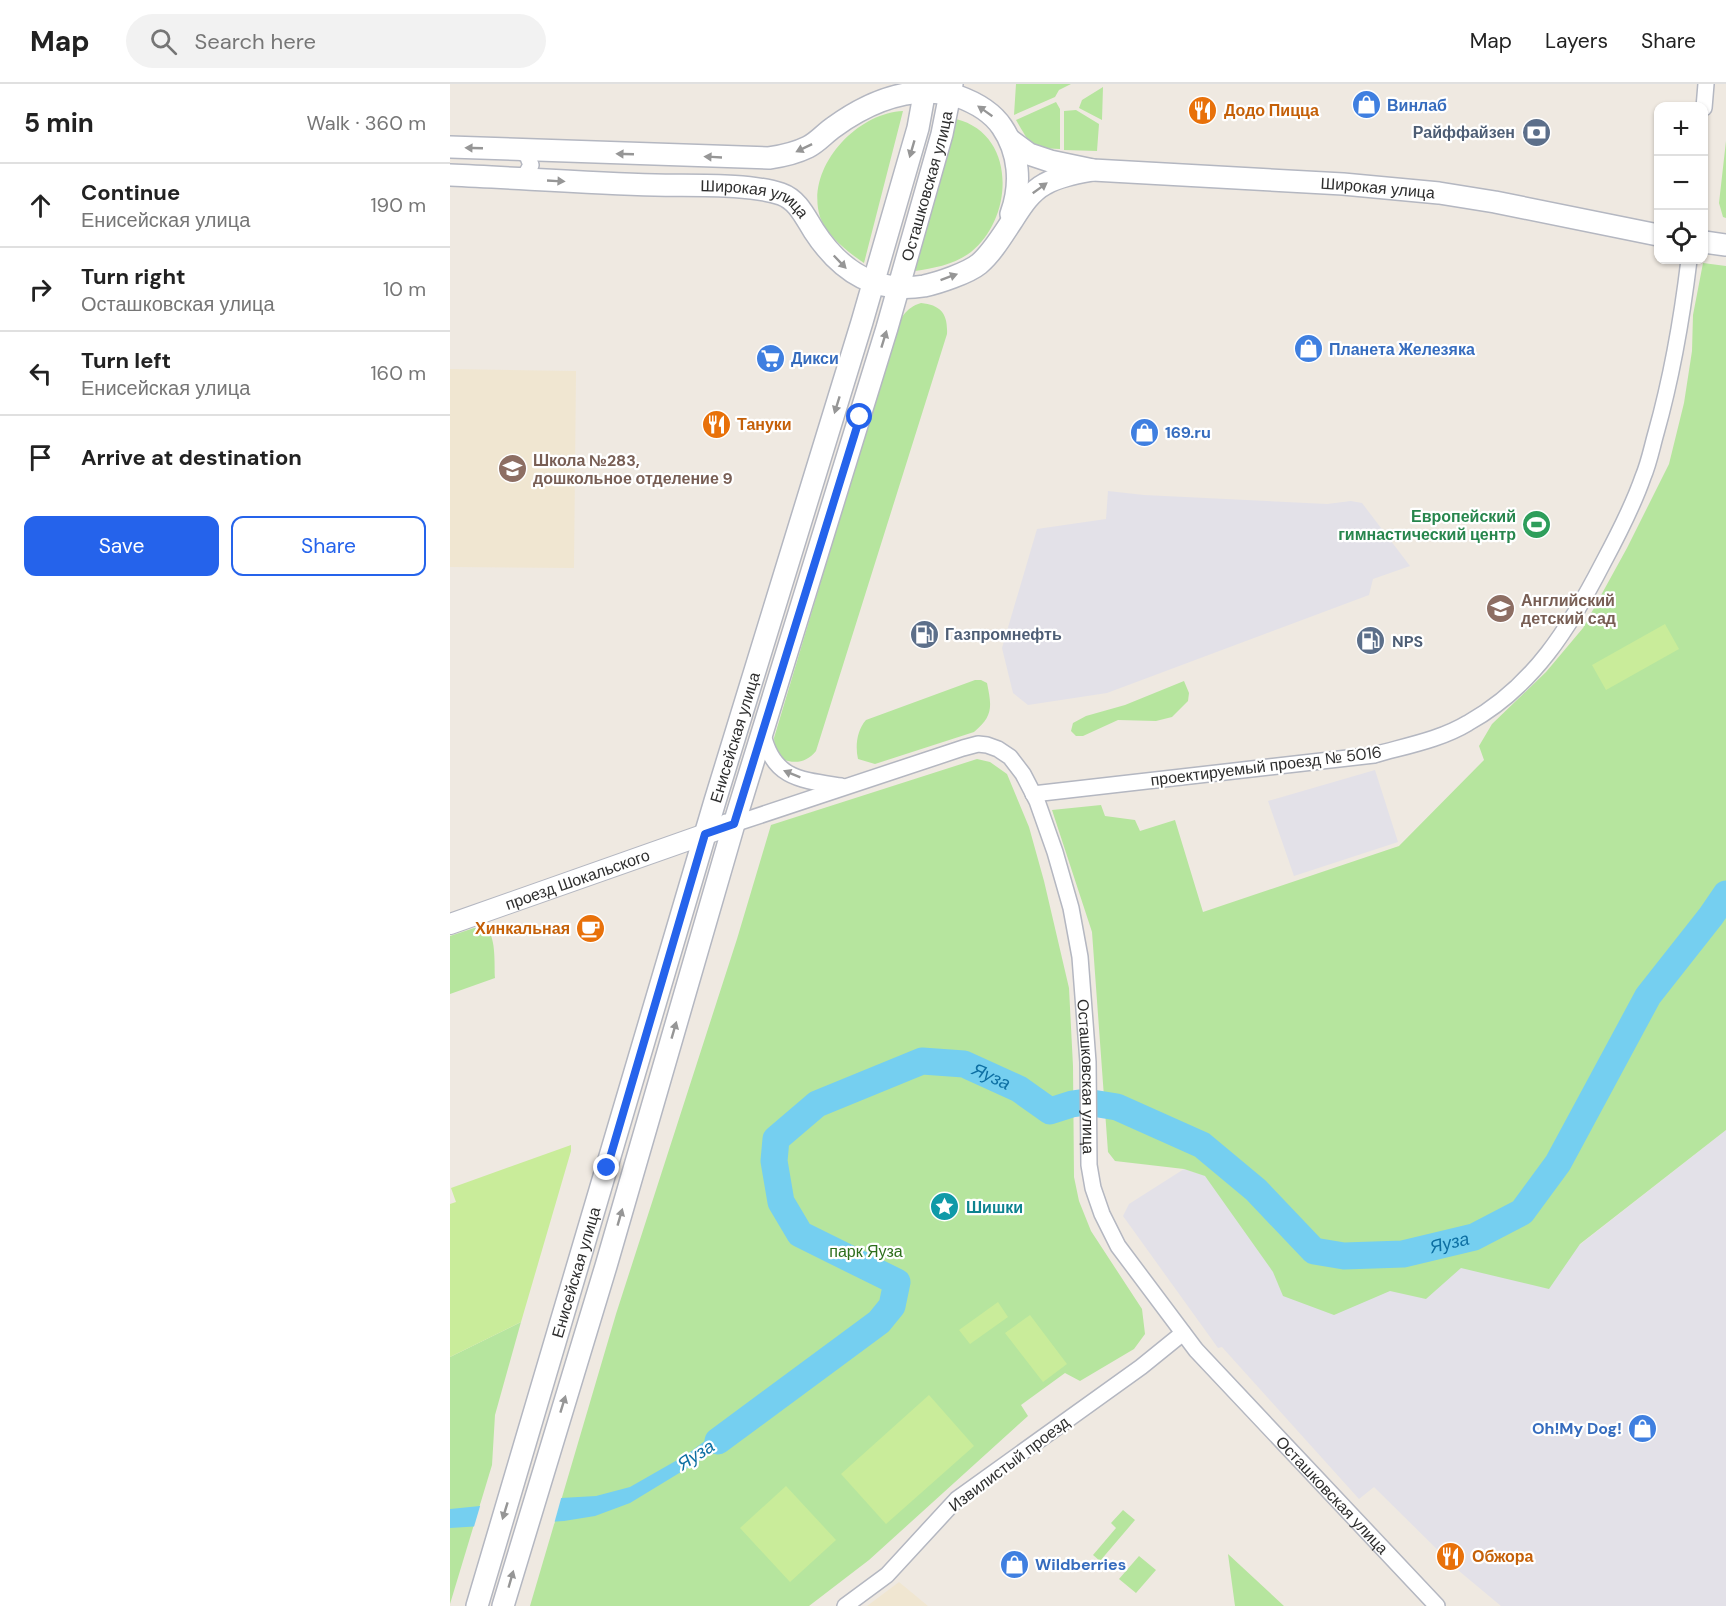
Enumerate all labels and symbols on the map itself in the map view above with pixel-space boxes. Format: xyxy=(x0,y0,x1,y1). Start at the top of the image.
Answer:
shop icon: Винлаб xyxy=(1350,89,1382,121)
restaurant icon: Додо Пицца xyxy=(1187,94,1219,126)
place label: Винлаб xyxy=(1387,95,1447,116)
place label: Додо Пицца xyxy=(1224,100,1319,121)
one-way arrow xyxy=(978,105,994,117)
street label: Осташковская улица xyxy=(896,109,957,264)
bank icon: Райффайзен xyxy=(1520,116,1552,148)
place label: Райффайзен xyxy=(1413,122,1515,143)
one-way arrow xyxy=(907,140,916,158)
one-way arrow xyxy=(796,143,813,152)
one-way arrow xyxy=(465,144,484,153)
one-way arrow xyxy=(615,149,634,159)
one-way arrow xyxy=(703,152,722,162)
street label: Широкая улица xyxy=(1320,172,1436,203)
street label: Широкая улица xyxy=(700,175,814,222)
one-way arrow xyxy=(546,176,565,185)
one-way arrow xyxy=(1033,183,1048,195)
one-way arrow xyxy=(833,255,847,270)
one-way arrow xyxy=(940,272,958,282)
one-way arrow xyxy=(880,330,889,348)
shop icon: Планета Железяка xyxy=(1292,333,1324,365)
place label: Планета Железяка xyxy=(1329,339,1475,360)
supermarket icon: Дикси xyxy=(754,342,786,374)
place label: Дикси xyxy=(791,348,839,369)
one-way arrow xyxy=(832,396,841,414)
route start xyxy=(846,403,872,429)
restaurant icon: Тануки xyxy=(700,408,732,440)
place label: Тануки xyxy=(737,414,792,435)
shop icon: 169.ru xyxy=(1128,416,1160,448)
place label: 169.ru xyxy=(1165,422,1211,443)
place label: Школа №283, дошкольное отделение 9 xyxy=(533,450,733,489)
school or university icon: Школа №283, дошкольное отделение 9 xyxy=(496,453,528,485)
place label: Европейский гимнастический центр xyxy=(1338,506,1516,545)
sports icon: Европейский гимнастический центр xyxy=(1521,509,1553,541)
place label: Английский детский сад xyxy=(1521,590,1616,629)
school or university icon: Английский детский сад xyxy=(1484,593,1516,625)
fuel station icon: Газпромнефть xyxy=(908,618,940,650)
place label: Газпромнефть xyxy=(945,624,1062,645)
fuel station icon: NPS xyxy=(1355,625,1387,657)
place label: NPS xyxy=(1392,631,1423,652)
street label: Енисейская улица xyxy=(705,669,764,805)
street label: проектируемый проезд № 5016 xyxy=(1149,741,1383,791)
one-way arrow xyxy=(783,769,801,779)
street label: проезд Шокальского xyxy=(502,844,652,914)
cafe icon: Хинкальная xyxy=(575,912,607,944)
place label: Хинкальная xyxy=(475,918,570,939)
street label: Осташковская улица xyxy=(1073,998,1099,1154)
one-way arrow xyxy=(670,1021,679,1039)
water label: Яуза xyxy=(968,1057,1014,1096)
route end xyxy=(593,1154,619,1180)
place icon: Шишки xyxy=(929,1191,961,1223)
place label: Шишки xyxy=(966,1197,1023,1218)
street label: Енисейская улица xyxy=(546,1204,605,1340)
one-way arrow xyxy=(616,1208,625,1226)
water label: Яуза xyxy=(1427,1227,1472,1259)
park label: парк Яуза xyxy=(829,1241,903,1262)
one-way arrow xyxy=(559,1395,568,1413)
street label: Извилистый проезд xyxy=(944,1411,1074,1516)
shop icon: Oh!My Dog! xyxy=(1627,1412,1659,1444)
place label: Oh!My Dog! xyxy=(1532,1418,1622,1439)
street label: Осташковская улица xyxy=(1272,1431,1393,1558)
water label: Яуза xyxy=(672,1434,719,1476)
one-way arrow xyxy=(500,1502,509,1520)
restaurant icon: Обжора xyxy=(1435,1540,1467,1572)
place label: Обжора xyxy=(1472,1546,1534,1567)
shop icon: Wildberries xyxy=(998,1548,1030,1580)
place label: Wildberries xyxy=(1035,1554,1126,1575)
one-way arrow xyxy=(507,1570,516,1588)

